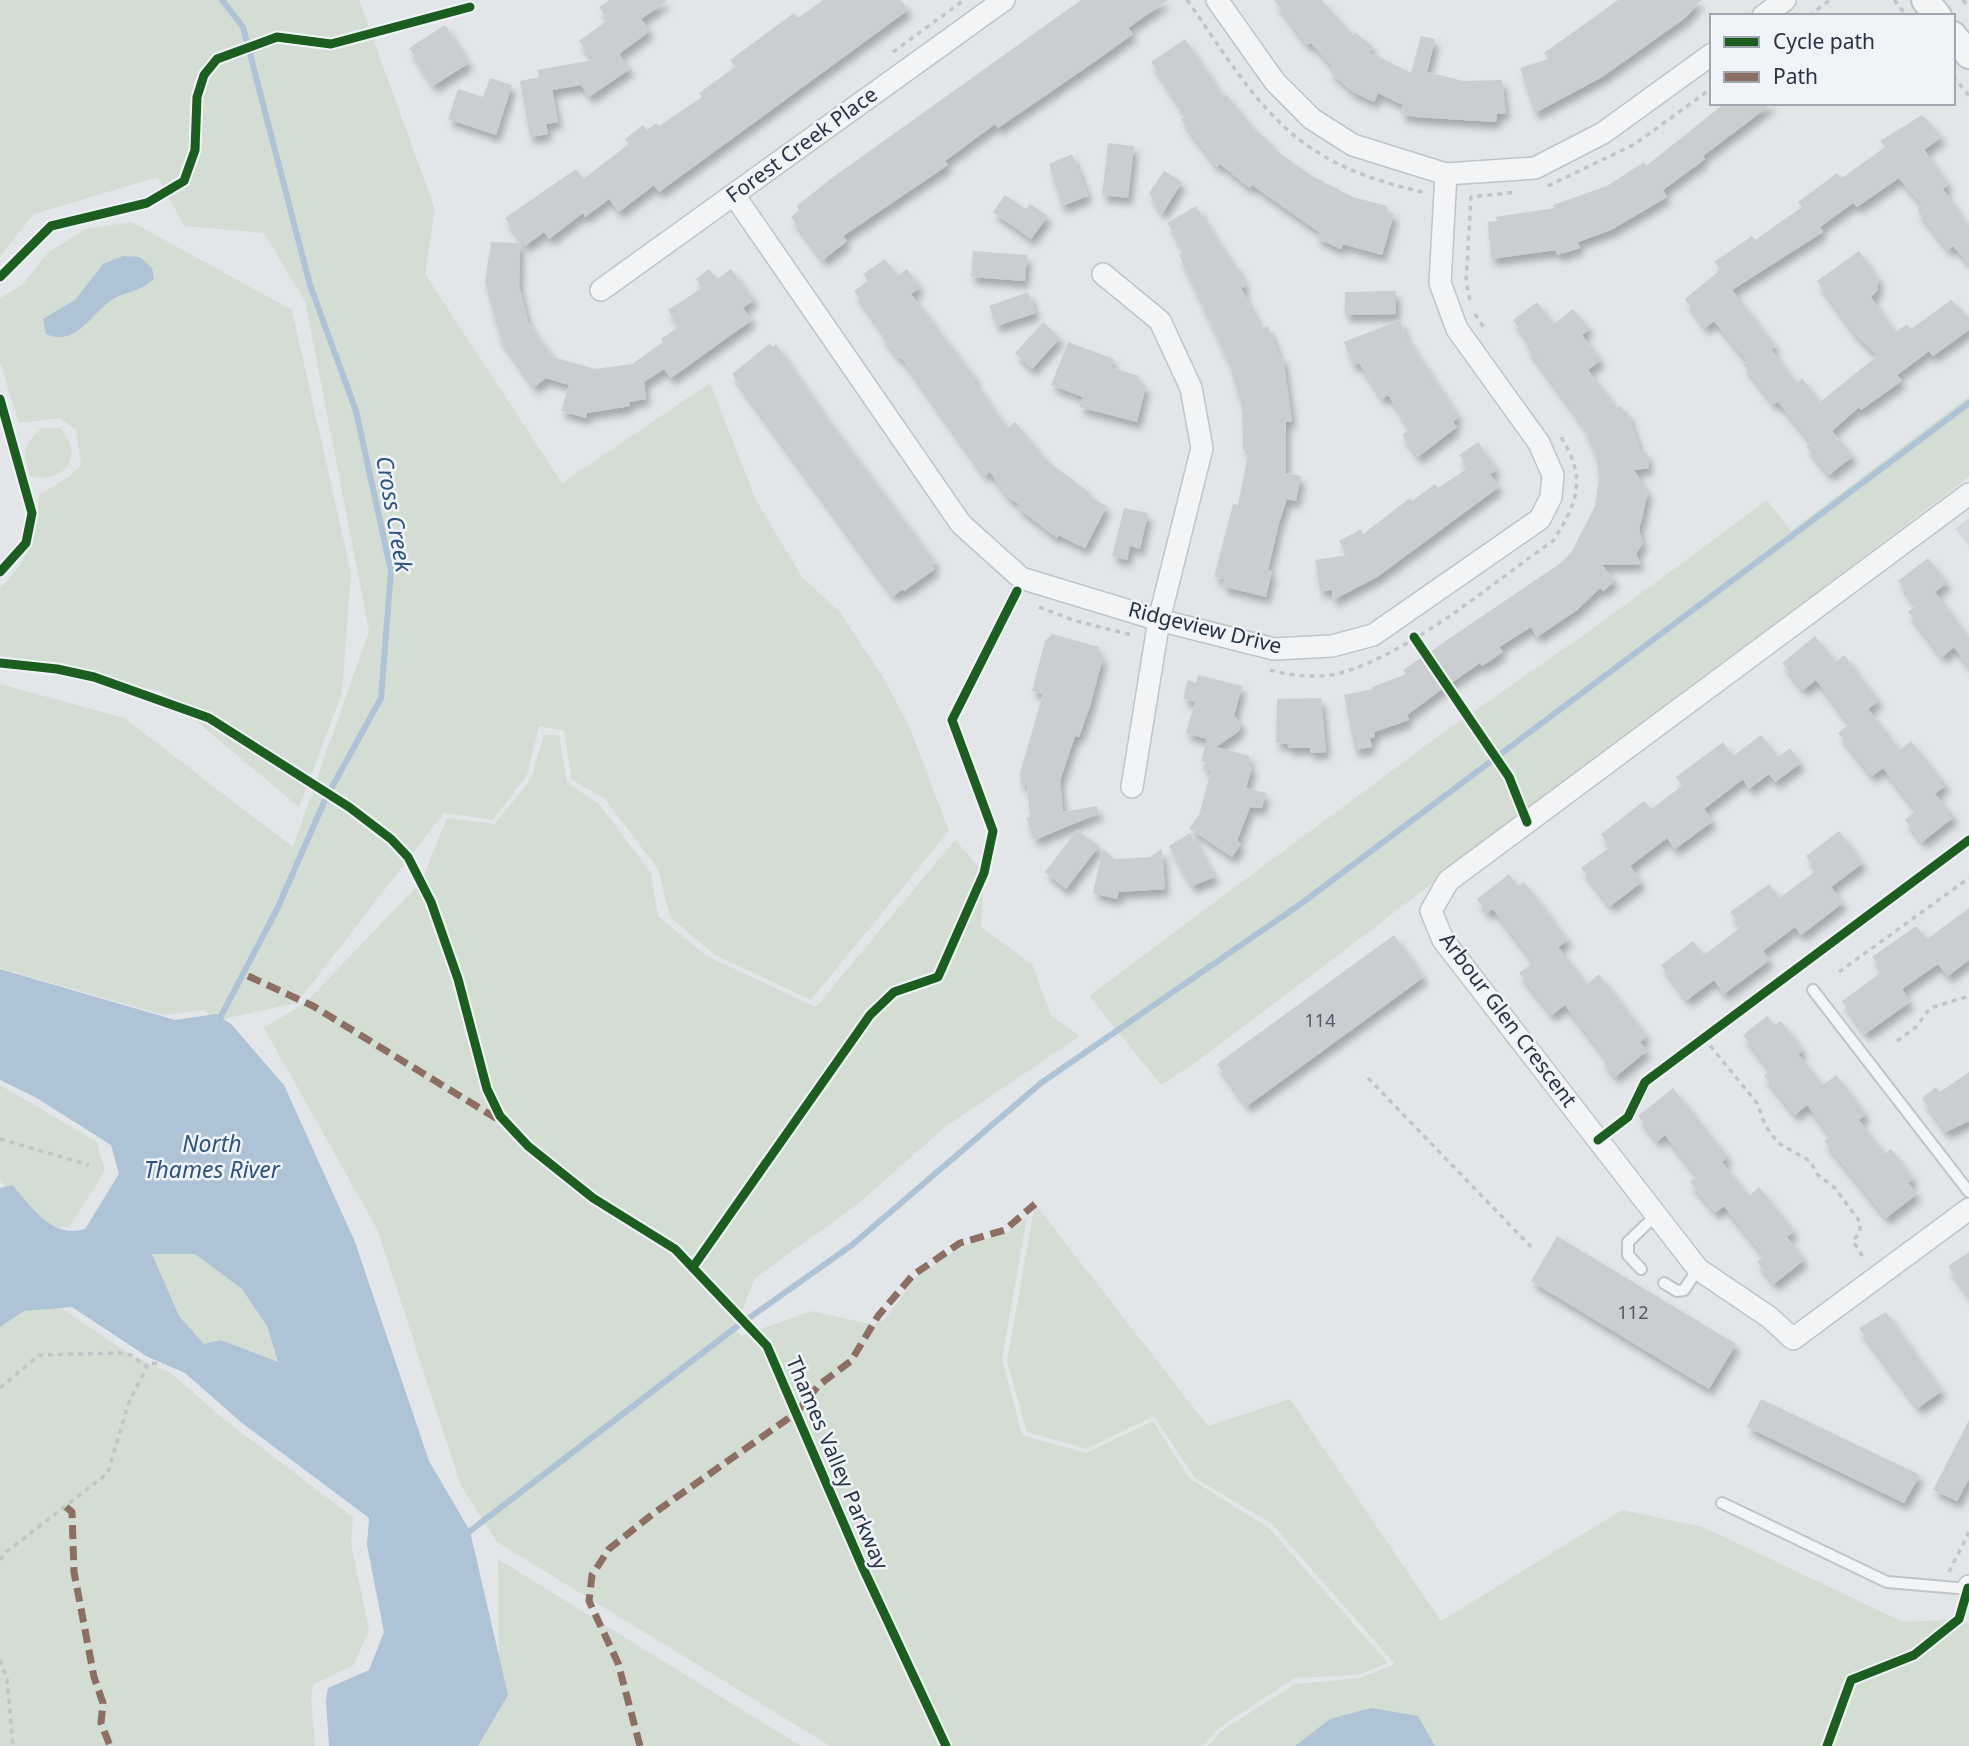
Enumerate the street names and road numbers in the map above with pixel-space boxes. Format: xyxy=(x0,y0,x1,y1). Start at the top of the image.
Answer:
street label: Forest Creek Place xyxy=(720,80,883,209)
street label: Ridgeview Drive xyxy=(1126,594,1285,660)
street label: Arbour Glen Crescent xyxy=(1434,926,1584,1113)
street label: Thames Valley Parkway xyxy=(780,1352,896,1574)

